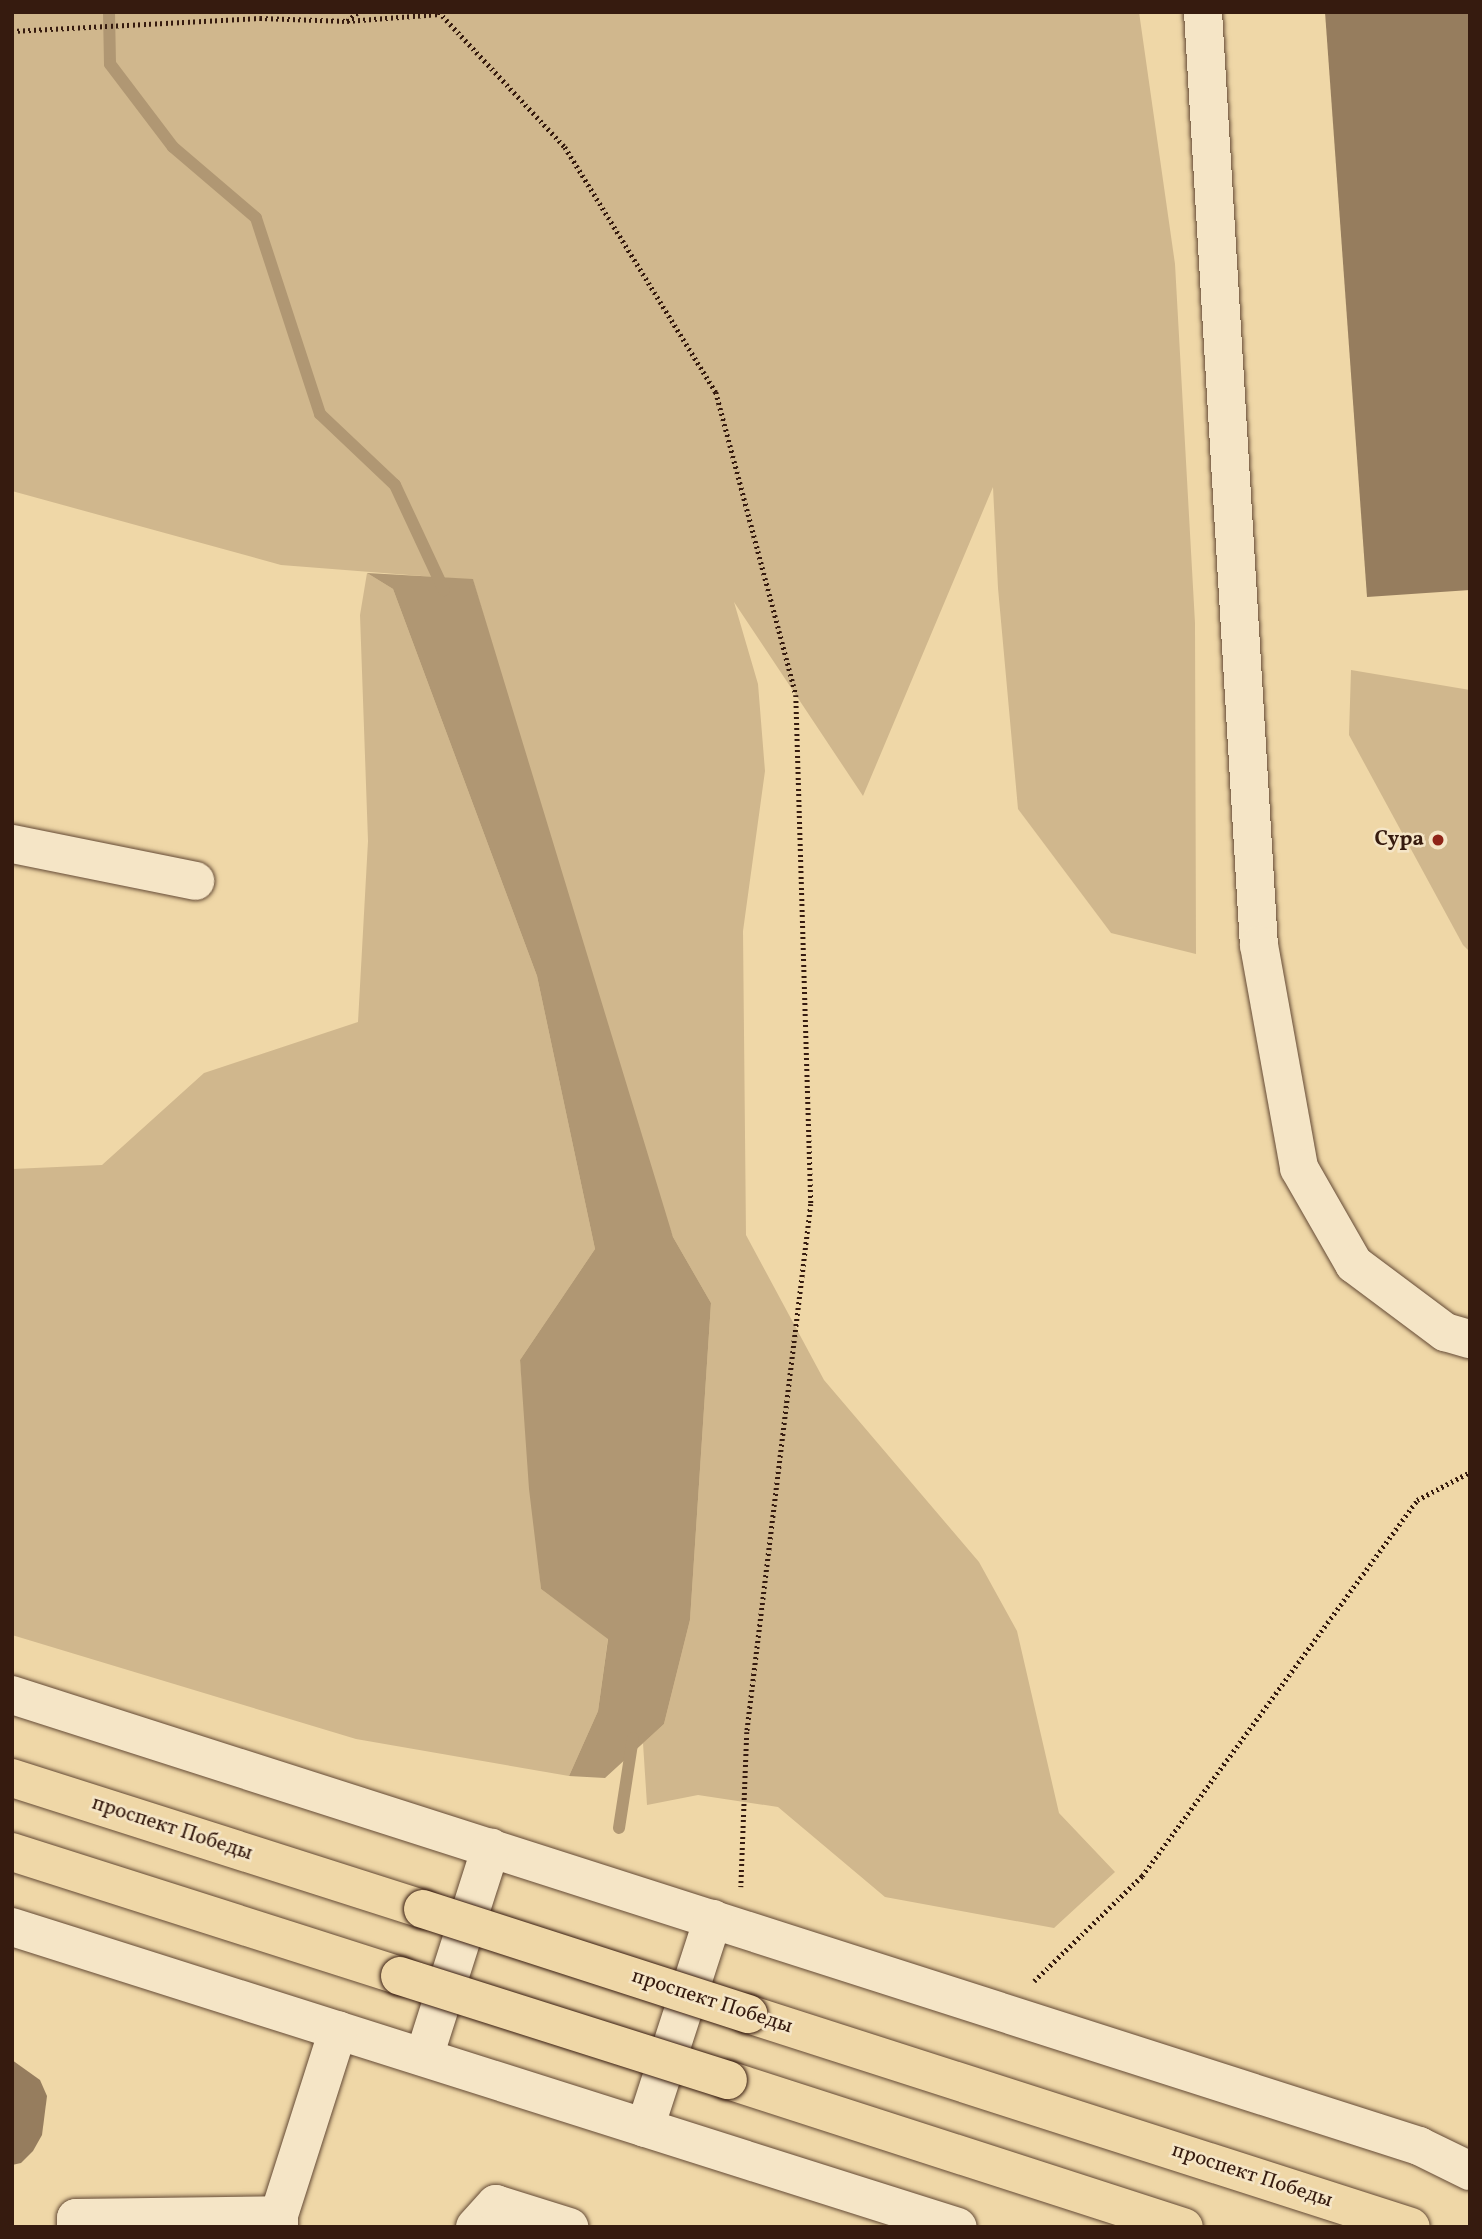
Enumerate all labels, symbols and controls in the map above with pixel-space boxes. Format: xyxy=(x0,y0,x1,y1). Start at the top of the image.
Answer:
place label: Сура xyxy=(1375,827,1424,853)
marker: Сура xyxy=(1430,832,1446,848)
street label: проспект Победы xyxy=(88,1791,256,1867)
street label: проспект Победы xyxy=(628,1964,796,2040)
street label: проспект Победы xyxy=(1168,2138,1336,2214)

